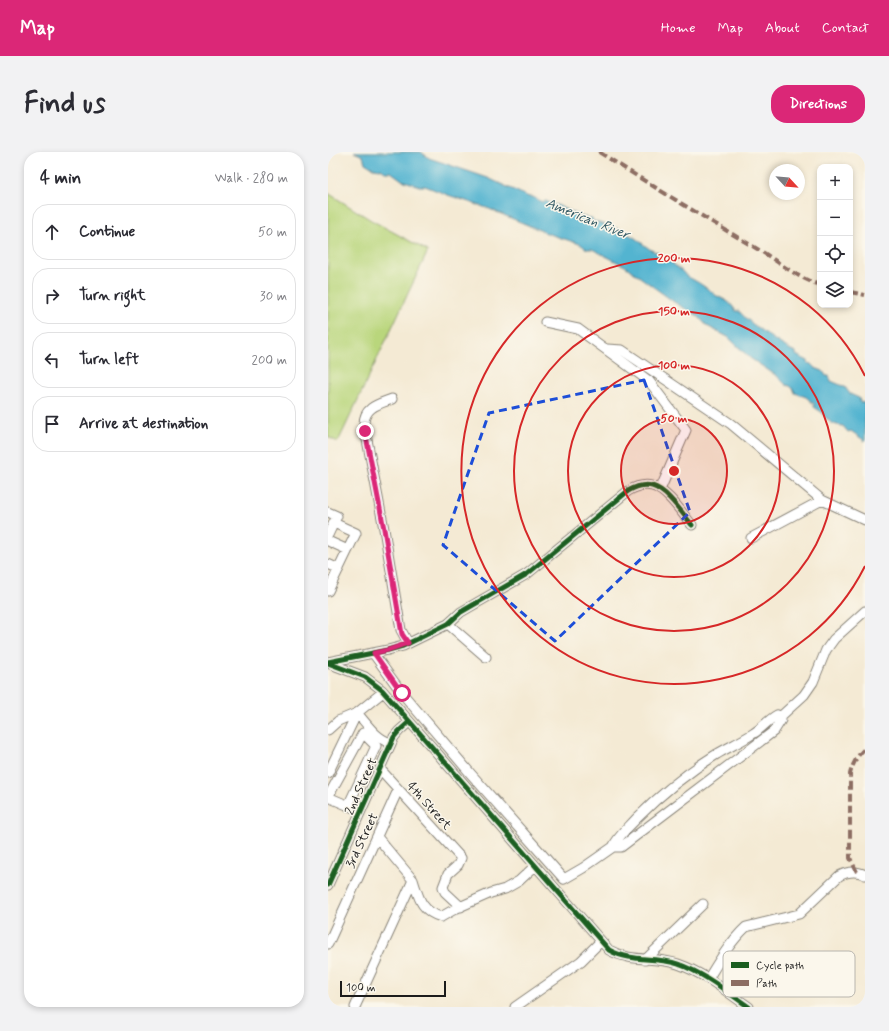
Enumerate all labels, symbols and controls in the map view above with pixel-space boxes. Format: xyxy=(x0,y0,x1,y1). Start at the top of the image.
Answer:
text: Map xyxy=(20,16,55,41)
text: Home xyxy=(661,19,695,37)
text: Map xyxy=(717,19,743,37)
text: About xyxy=(765,19,800,37)
text: Contact xyxy=(822,19,869,37)
button: Directions xyxy=(771,85,865,123)
text: Find us xyxy=(24,86,105,123)
north arrow xyxy=(769,164,805,200)
map controls xyxy=(817,164,853,308)
button: + xyxy=(817,164,853,200)
text: 4 min xyxy=(40,167,81,189)
text: Walk · 280 m xyxy=(215,170,288,187)
water label: American River xyxy=(543,194,634,245)
button: − xyxy=(817,200,853,236)
icon: ahead xyxy=(41,221,63,243)
text: Continue xyxy=(79,222,135,242)
text: 50 m xyxy=(258,224,287,241)
button: locate xyxy=(817,236,853,272)
text: 200 m xyxy=(658,251,691,267)
button: layers xyxy=(817,272,853,308)
icon: right xyxy=(41,285,63,307)
text: Turn right xyxy=(79,286,146,306)
text: 30 m xyxy=(260,288,287,305)
text: 150 m xyxy=(658,304,690,320)
icon: left xyxy=(41,349,63,371)
text: Turn left xyxy=(79,350,139,370)
text: 200 m xyxy=(252,352,287,369)
text: 100 m xyxy=(658,358,691,374)
text: 50 m xyxy=(661,411,688,427)
icon: arrive xyxy=(41,413,63,435)
text: Arrive at destination xyxy=(79,414,208,434)
route end xyxy=(356,422,374,440)
centre of rings xyxy=(667,464,681,478)
route start xyxy=(393,684,411,702)
street label: 2nd Street xyxy=(341,755,382,818)
street label: 4th Street xyxy=(403,778,455,834)
street label: 3rd Street xyxy=(342,810,383,871)
legend xyxy=(723,951,855,997)
text: Cycle path xyxy=(756,959,804,973)
text: Path xyxy=(756,977,777,991)
scale bar xyxy=(340,979,446,998)
text: 100 m xyxy=(346,981,376,995)

